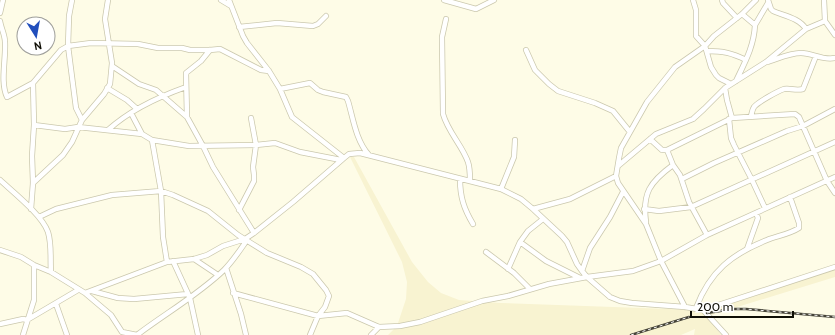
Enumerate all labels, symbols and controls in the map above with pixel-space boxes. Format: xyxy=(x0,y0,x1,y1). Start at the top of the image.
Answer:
north arrow xyxy=(16,16,56,56)
text: N xyxy=(33,38,43,53)
scale bar xyxy=(691,293,793,319)
text: 200 m xyxy=(697,299,733,314)

